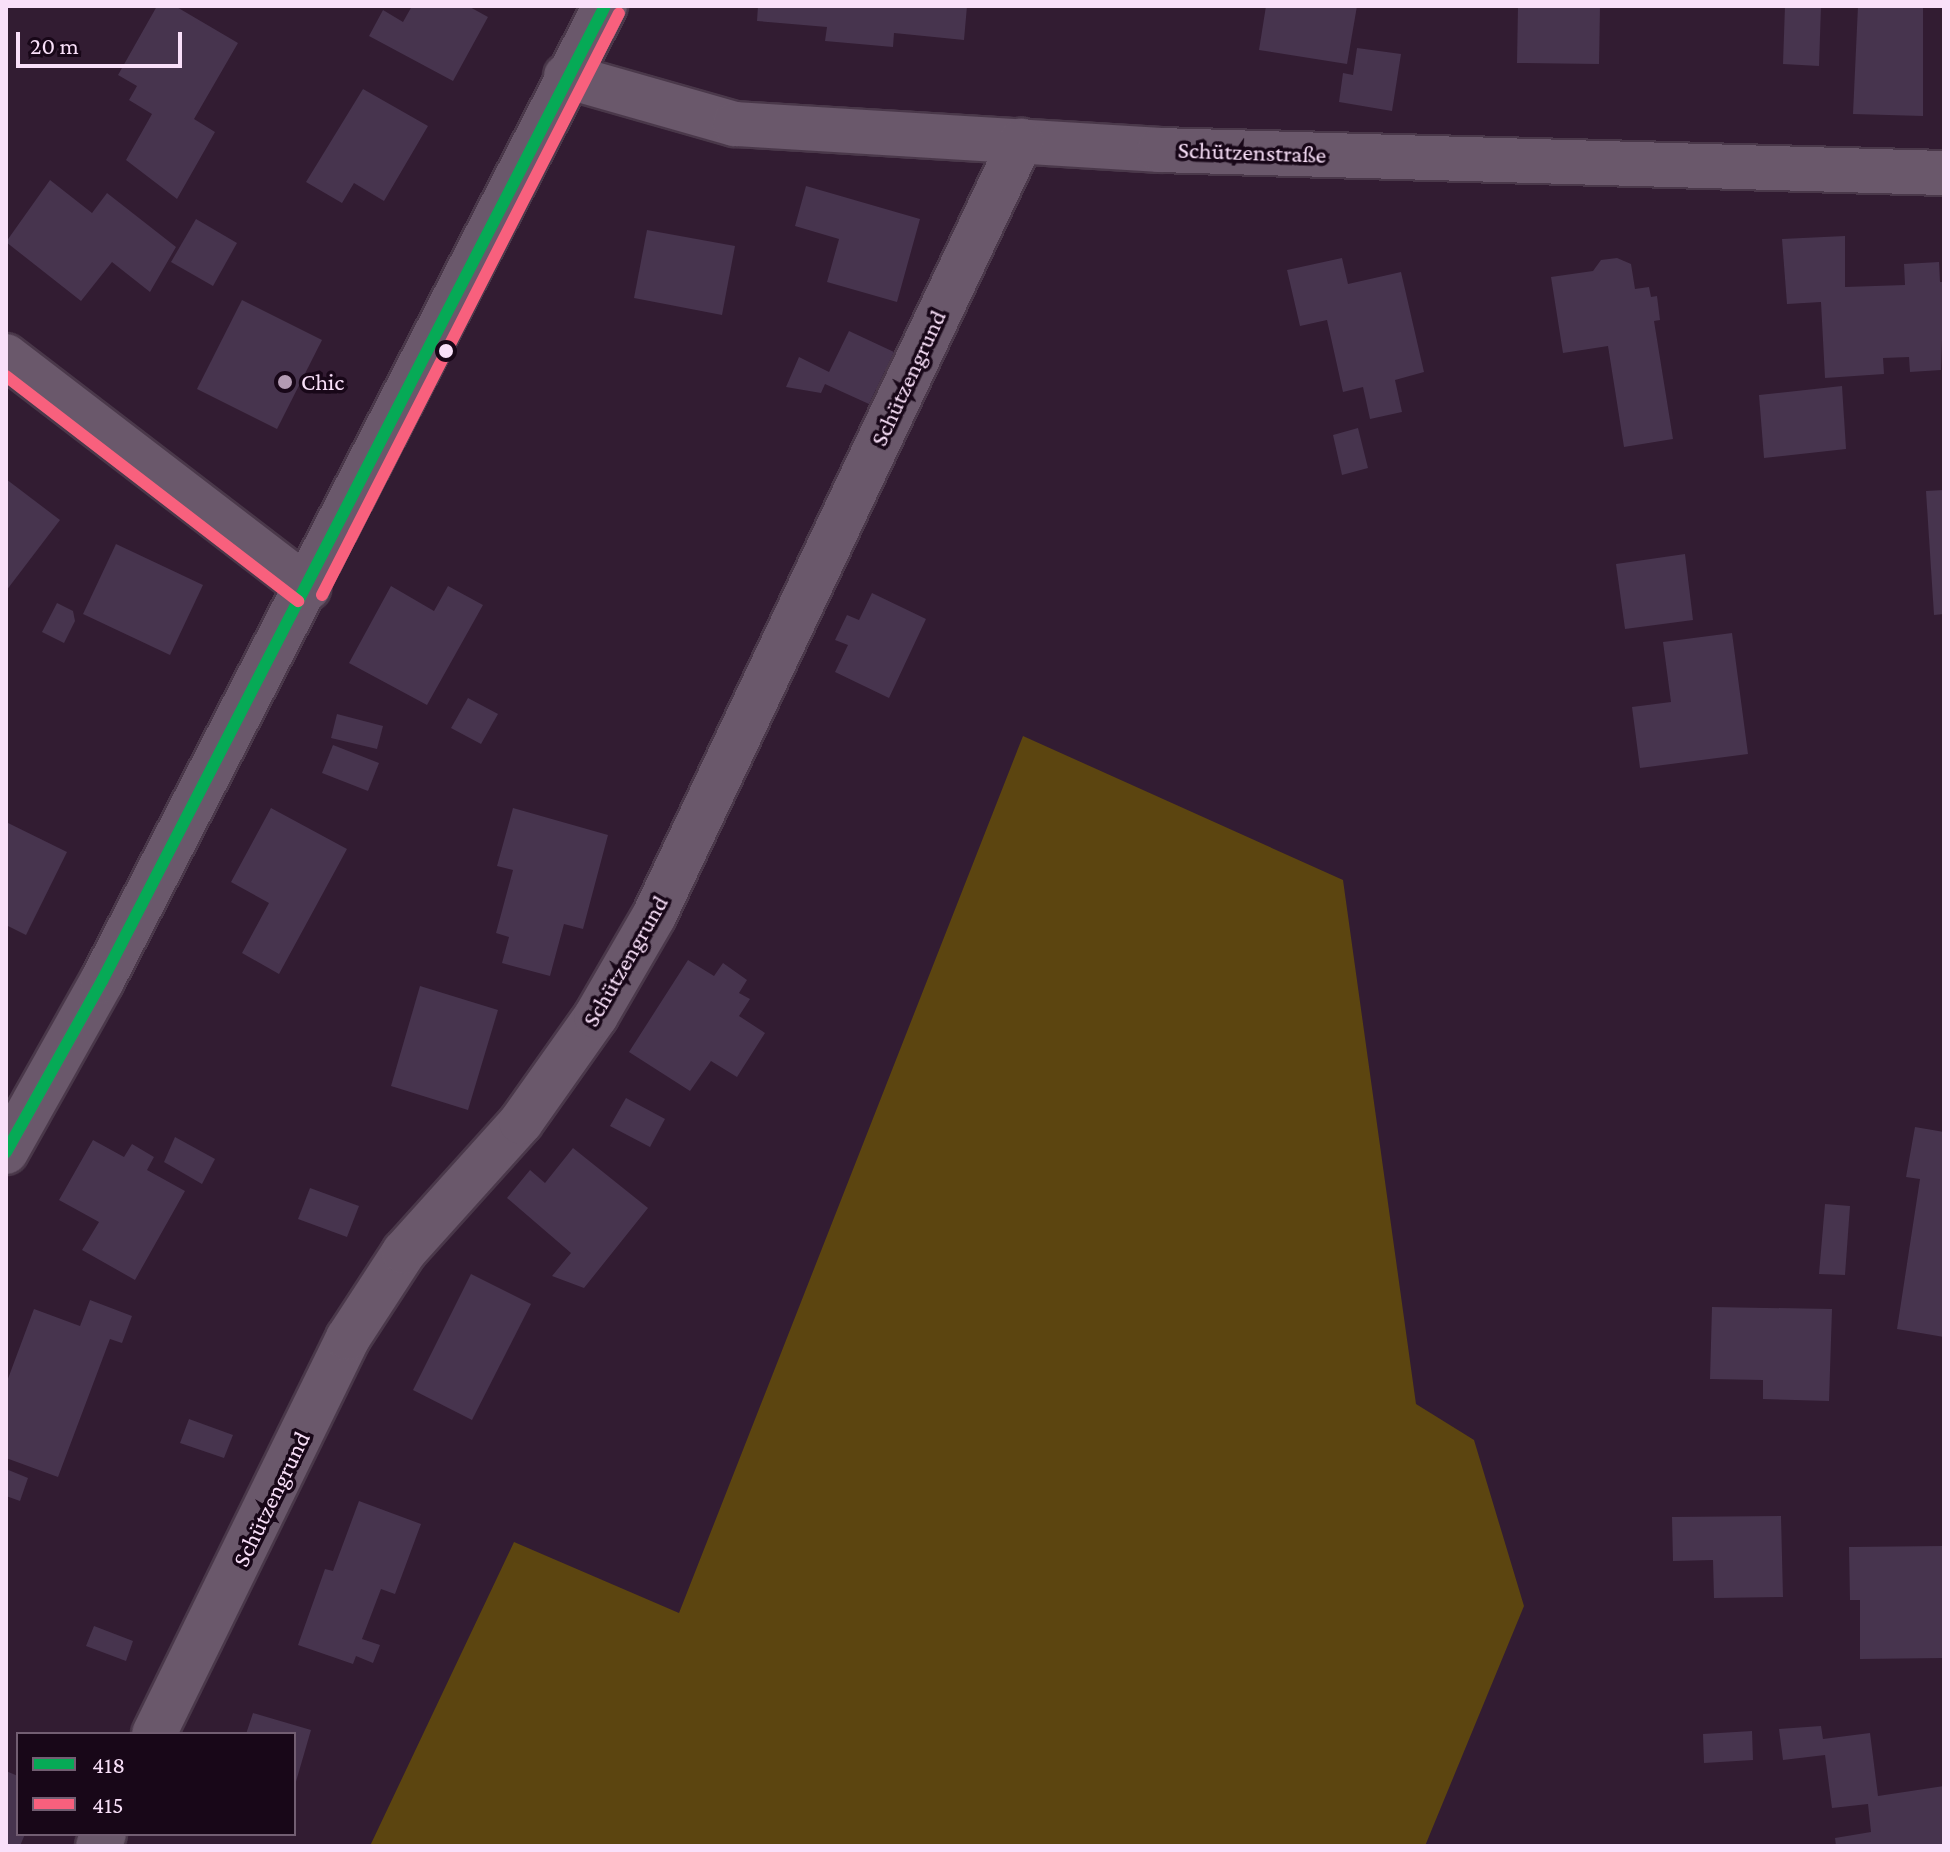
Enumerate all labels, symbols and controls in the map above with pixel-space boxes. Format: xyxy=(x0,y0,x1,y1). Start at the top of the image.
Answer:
scale bar xyxy=(20,16,186,66)
text: 20 m xyxy=(30,32,79,59)
street label: Schützenstraße xyxy=(1177,135,1327,169)
street label: Schützengrund xyxy=(864,306,952,450)
unlabelled marker xyxy=(438,343,454,359)
place label: Chic xyxy=(301,368,344,396)
marker: Chic xyxy=(276,373,294,391)
street label: Schützengrund xyxy=(576,890,674,1032)
street label: Schützengrund xyxy=(226,1427,316,1571)
legend xyxy=(16,1732,296,1836)
text: 418 xyxy=(92,1751,125,1778)
text: 415 xyxy=(92,1791,124,1818)

